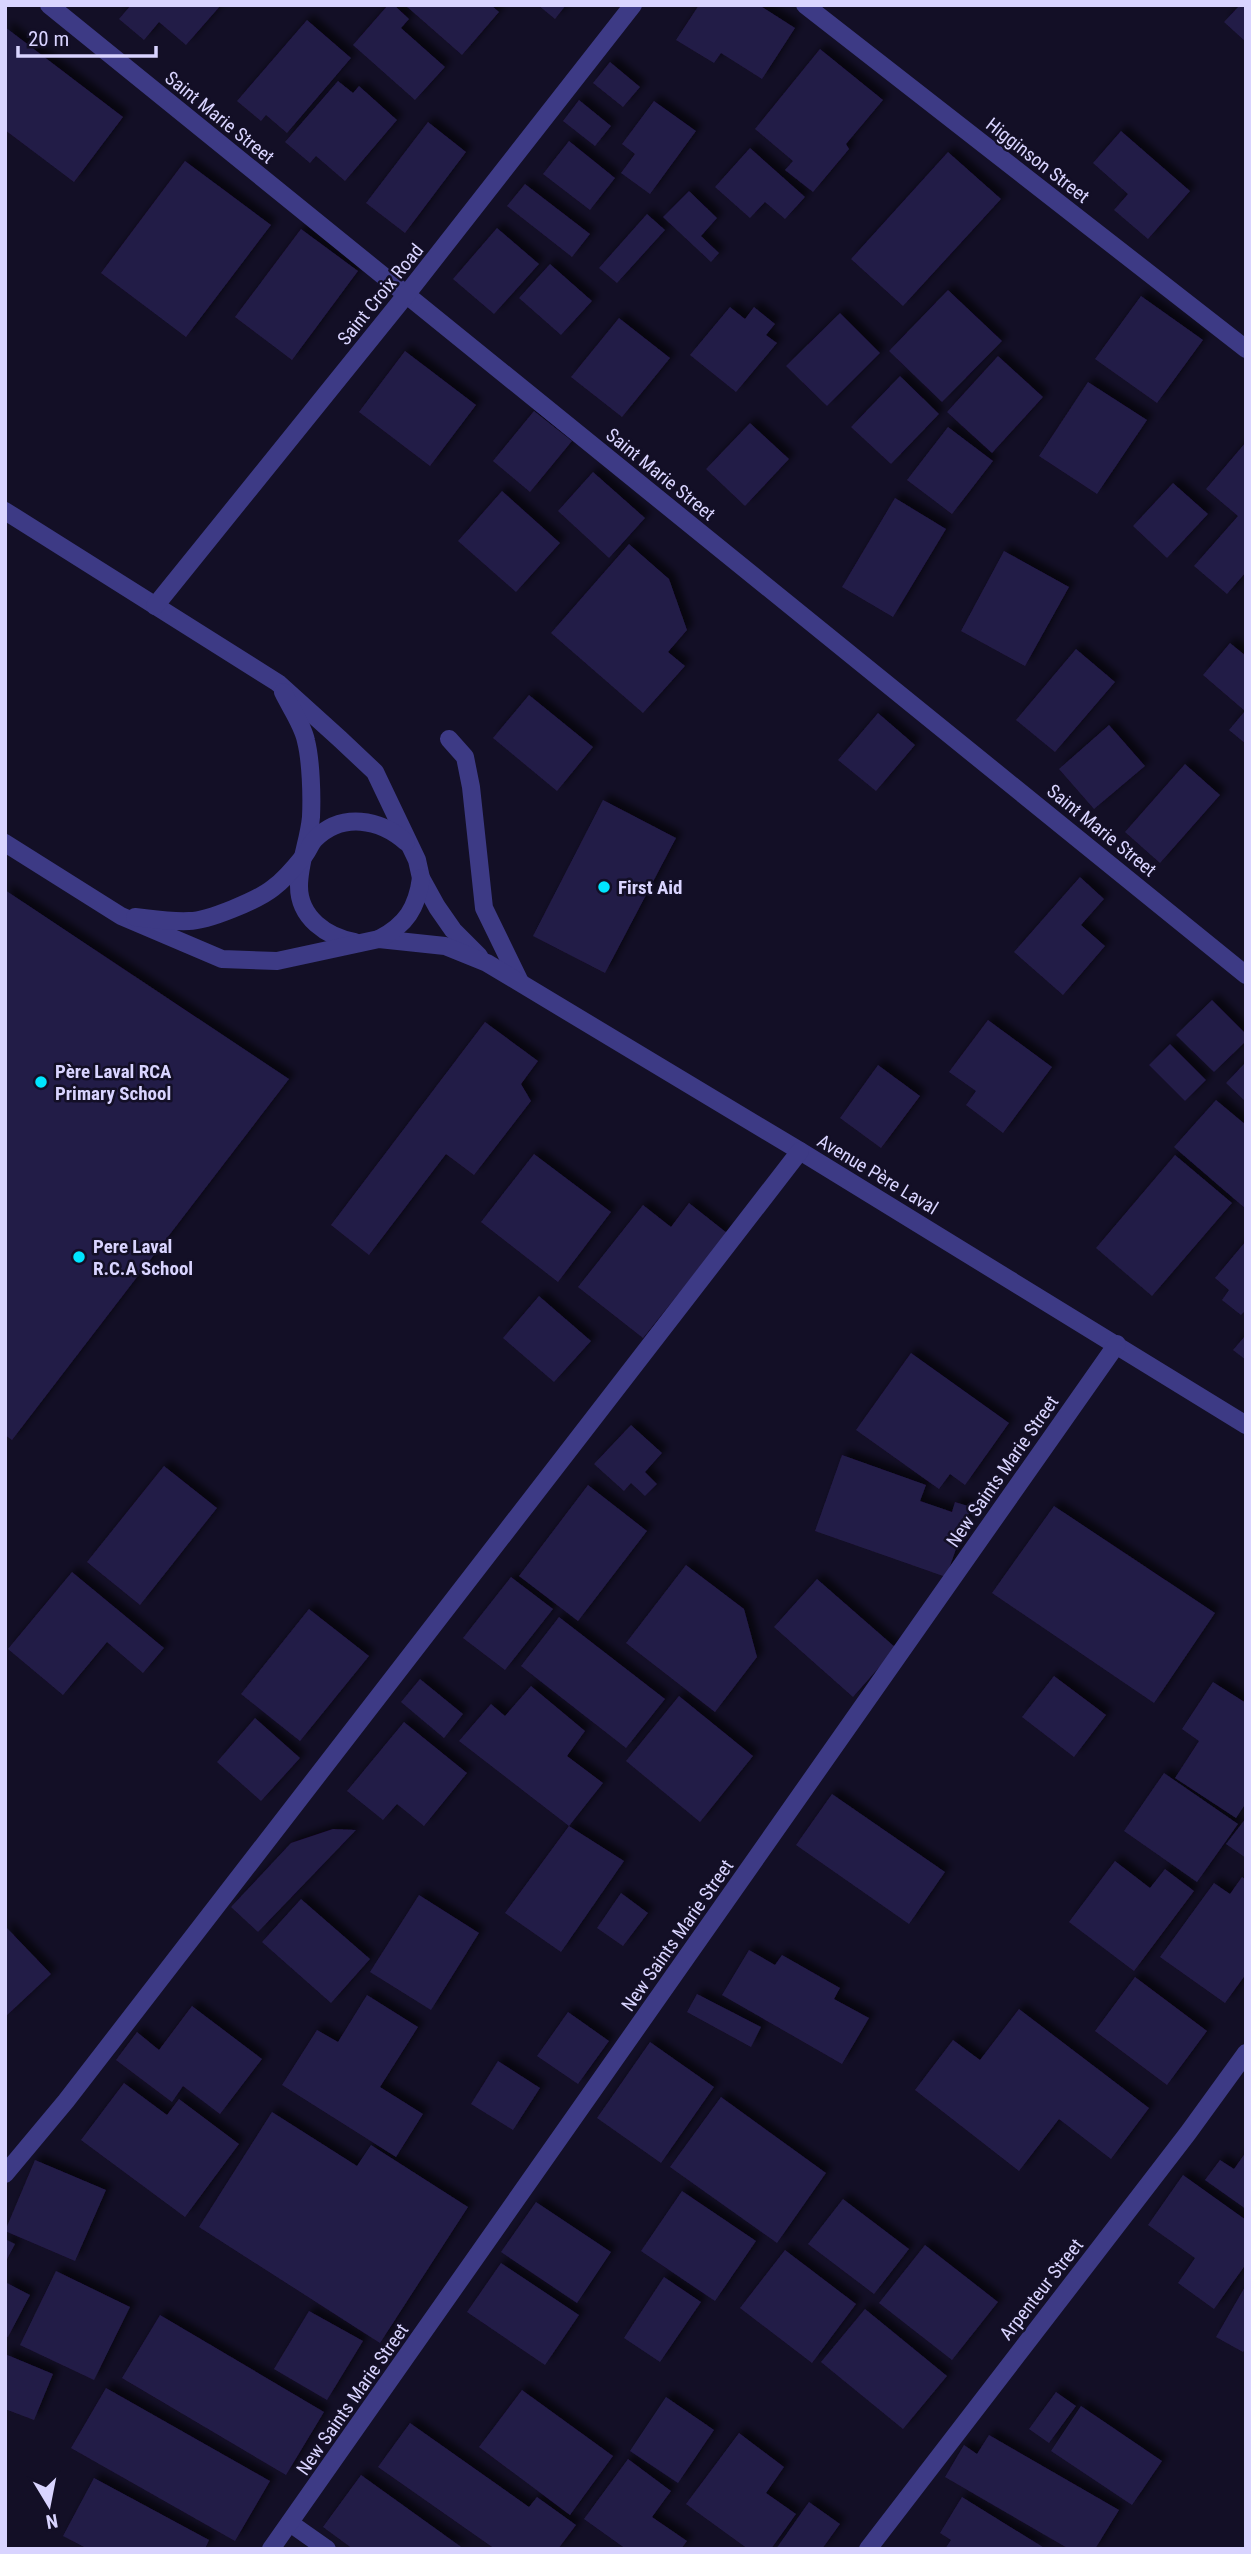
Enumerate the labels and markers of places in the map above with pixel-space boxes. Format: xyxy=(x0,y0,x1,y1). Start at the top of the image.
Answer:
place label: First Aid xyxy=(618,876,683,899)
marker: First Aid xyxy=(596,879,612,895)
place label: Père Laval RCA Primary School xyxy=(55,1060,172,1105)
marker: Père Laval RCA Primary School xyxy=(33,1074,49,1090)
place label: Pere Laval R.C.A School xyxy=(93,1235,193,1280)
marker: Pere Laval R.C.A School xyxy=(71,1249,87,1265)

